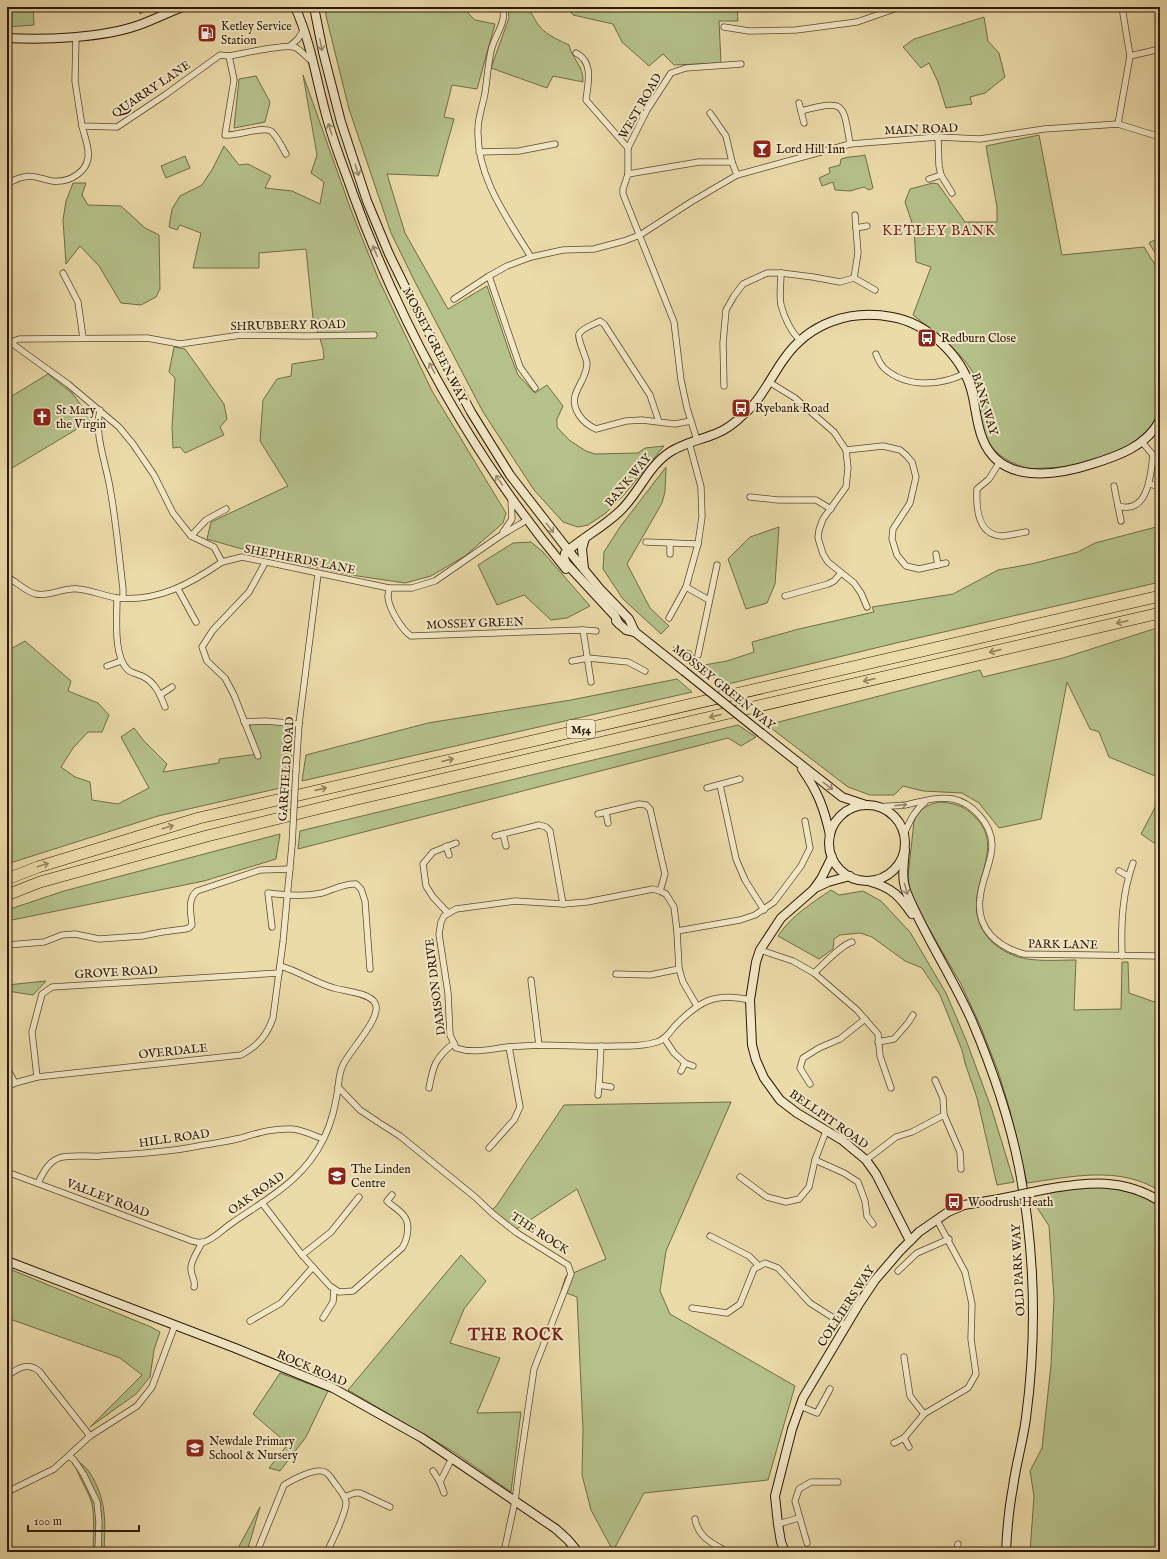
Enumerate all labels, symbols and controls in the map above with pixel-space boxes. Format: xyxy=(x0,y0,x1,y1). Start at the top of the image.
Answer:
place label: Ketley Service Station xyxy=(221,19,292,48)
fuel station icon: Ketley Service Station xyxy=(196,22,218,44)
one-way arrow xyxy=(318,38,326,51)
street label: QUARRY LANE xyxy=(109,58,193,121)
street label: WEST ROAD xyxy=(616,70,666,142)
street label: MAIN ROAD xyxy=(884,121,959,138)
one-way arrow xyxy=(326,123,334,135)
bar icon: Lord Hill Inn xyxy=(751,138,773,160)
place label: Lord Hill Inn xyxy=(776,142,846,157)
one-way arrow xyxy=(354,164,361,177)
district label: KETLEY BANK xyxy=(882,222,996,240)
one-way arrow xyxy=(371,245,379,257)
street label: MOSSEY GREEN WAY xyxy=(399,285,471,406)
street label: SHRUBBERY ROAD xyxy=(230,317,346,334)
bus stop icon: Redburn Close xyxy=(916,327,938,349)
place label: Redburn Close xyxy=(941,331,1016,346)
one-way arrow xyxy=(427,362,435,374)
street label: BANK WAY xyxy=(968,371,1001,438)
bus stop icon: Ryebank Road xyxy=(730,397,752,419)
place label: Ryebank Road xyxy=(755,401,830,416)
place label: St Mary the Virgin xyxy=(56,403,107,432)
church icon: St Mary the Virgin xyxy=(31,406,53,428)
street label: BANK WAY xyxy=(602,450,655,510)
one-way arrow xyxy=(495,475,503,486)
one-way arrow xyxy=(546,523,555,534)
street label: SHEPHERDS LANE xyxy=(243,541,357,578)
street label: MOSSEY GREEN xyxy=(426,614,525,633)
one-way arrow xyxy=(1116,618,1129,626)
street label: MOSSEY GREEN WAY xyxy=(669,641,779,734)
one-way arrow xyxy=(989,648,1002,655)
one-way arrow xyxy=(862,677,875,685)
one-way arrow xyxy=(709,713,722,720)
street label: GARFIELD ROAD xyxy=(275,716,298,822)
road number: M54 xyxy=(567,720,595,738)
one-way arrow xyxy=(441,755,454,763)
one-way arrow xyxy=(822,781,833,790)
one-way arrow xyxy=(314,785,327,792)
one-way arrow xyxy=(894,801,907,809)
one-way arrow xyxy=(161,823,174,830)
one-way arrow xyxy=(37,861,50,868)
one-way arrow xyxy=(903,882,910,895)
street label: PARK LANE xyxy=(1028,936,1098,953)
street label: DAMSON DRIVE xyxy=(422,938,449,1036)
street label: GROVE ROAD xyxy=(74,963,158,982)
street label: OVERDALE xyxy=(138,1040,208,1063)
street label: BELLPIT ROAD xyxy=(786,1087,871,1152)
street label: HILL ROAD xyxy=(138,1126,211,1151)
place label: The Linden Centre xyxy=(351,1162,411,1191)
school or university icon: The Linden Centre xyxy=(326,1165,348,1187)
street label: OAK ROAD xyxy=(225,1168,288,1218)
street label: VALLEY ROAD xyxy=(63,1175,152,1221)
bus stop icon: Woodrush Heath xyxy=(943,1191,965,1213)
place label: Woodrush Heath xyxy=(968,1195,1054,1210)
street label: THE ROCK xyxy=(508,1209,572,1258)
street label: OLD PARK WAY xyxy=(1009,1222,1028,1317)
street label: COLLIERS WAY xyxy=(815,1262,879,1350)
district label: THE ROCK xyxy=(467,1326,564,1346)
street label: ROCK ROAD xyxy=(274,1347,350,1390)
place label: Newdale Primary School & Nursery xyxy=(209,1434,298,1463)
school or university icon: Newdale Primary School & Nursery xyxy=(184,1437,206,1459)
scale bar xyxy=(28,1507,139,1533)
text: 100 m xyxy=(34,1514,62,1529)

